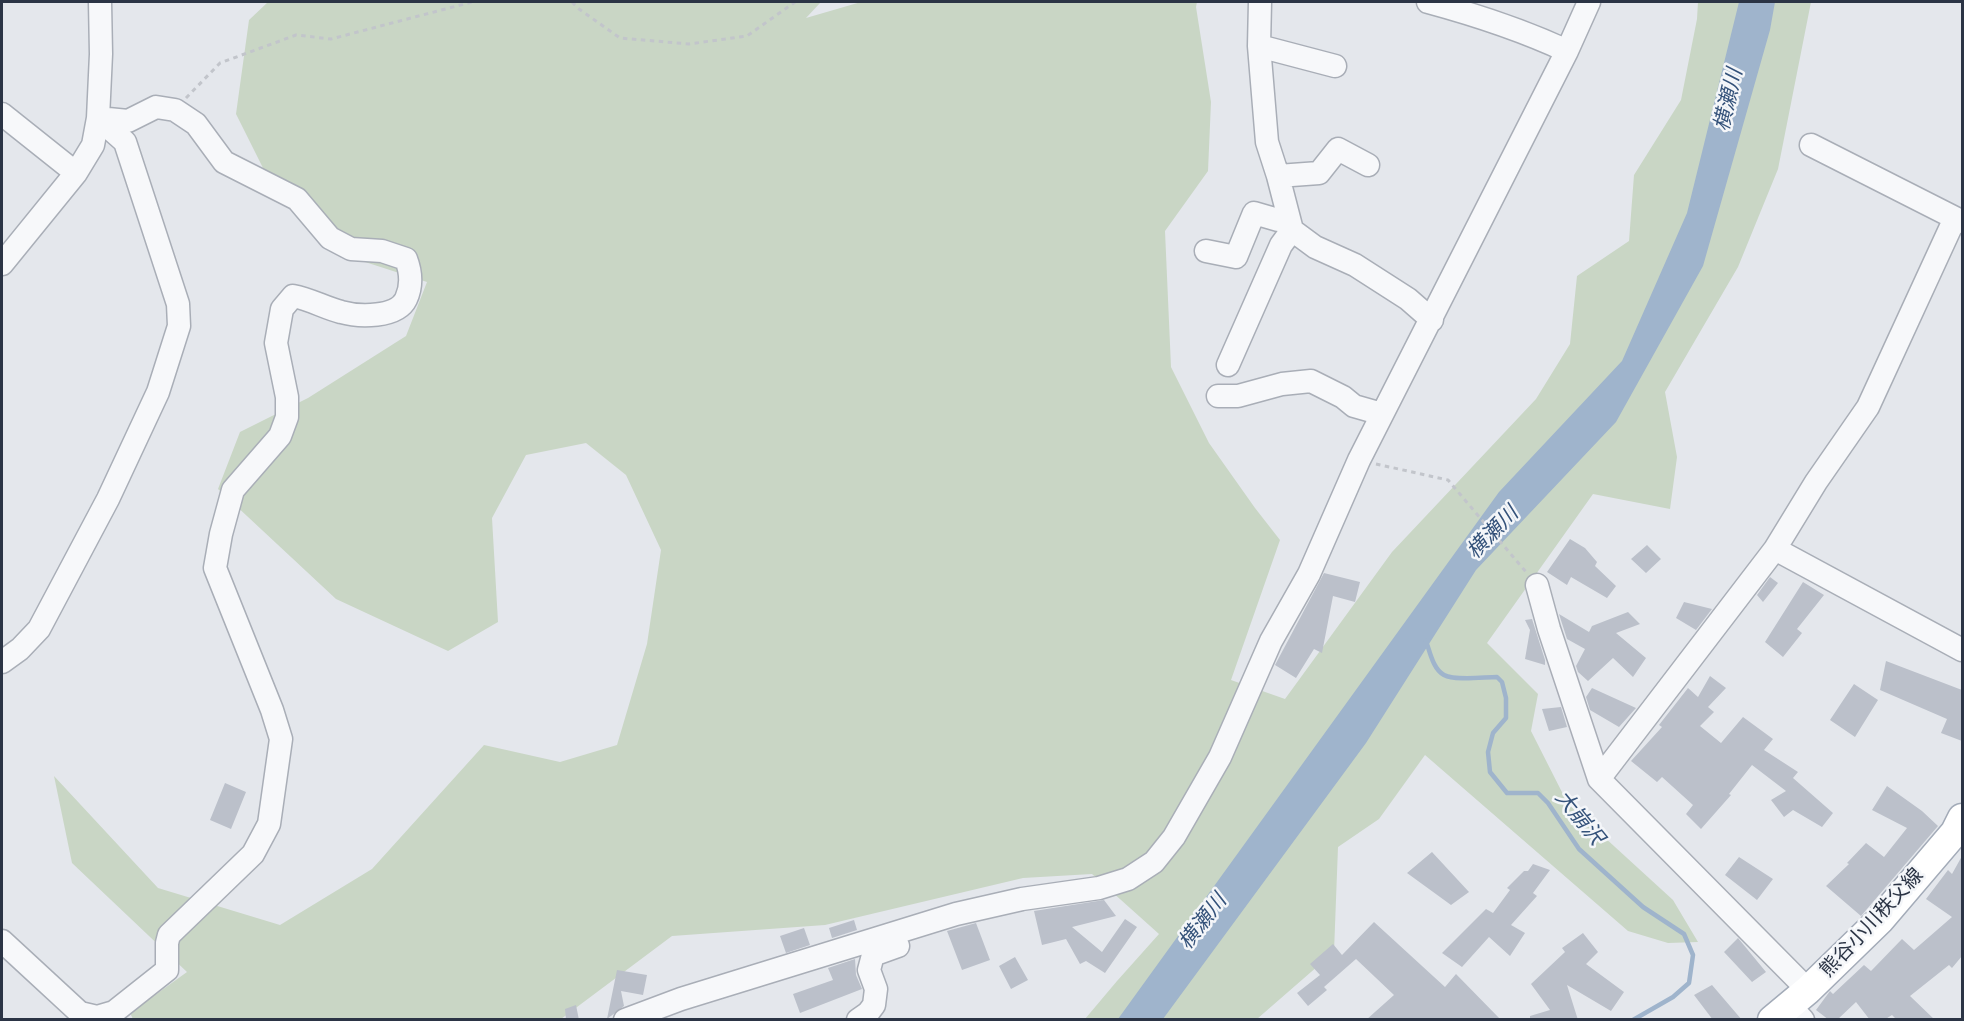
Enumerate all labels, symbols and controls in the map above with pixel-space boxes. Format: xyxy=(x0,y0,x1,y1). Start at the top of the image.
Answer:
water label: 横瀬川 xyxy=(1710,66,1748,134)
water label: 横瀬川 xyxy=(1462,502,1524,564)
water label: 大崩沢 xyxy=(1549,786,1609,850)
street label: 熊谷小川秩父線 xyxy=(1815,864,1929,982)
water label: 横瀬川 xyxy=(1174,889,1232,955)

